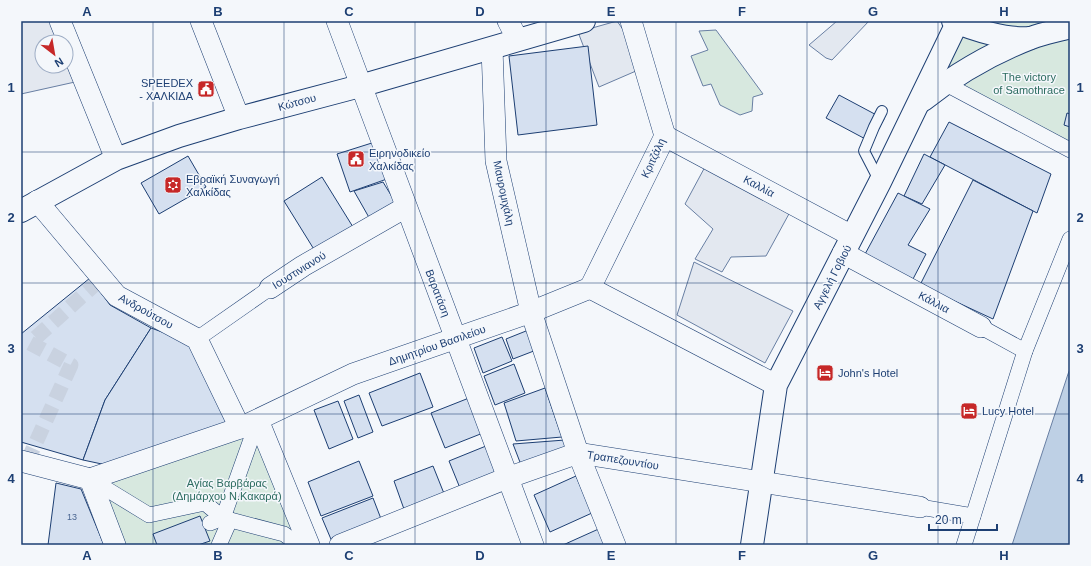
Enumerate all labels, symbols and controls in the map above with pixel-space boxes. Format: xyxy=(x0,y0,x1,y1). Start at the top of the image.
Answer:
text: A xyxy=(82,4,92,19)
text: B xyxy=(213,4,223,19)
text: C xyxy=(344,4,354,19)
text: D xyxy=(475,4,485,19)
text: E xyxy=(607,4,616,19)
text: F xyxy=(738,4,746,19)
text: G xyxy=(868,4,878,19)
text: H xyxy=(999,4,1009,19)
north arrow xyxy=(34,34,74,74)
text: N xyxy=(53,55,66,70)
park label: The victory of Samothrace xyxy=(993,71,1065,96)
place label: SPEEDEX - ΧΑΛΚΙΔΑ xyxy=(139,77,194,102)
public building icon: SPEEDEX - ΧΑΛΚΙΔΑ xyxy=(196,79,216,99)
text: 1 xyxy=(7,80,15,95)
text: 1 xyxy=(1076,80,1084,95)
street label: Κώτσου xyxy=(277,91,317,113)
street label: Κριτζάλη xyxy=(639,136,667,180)
place label: Ειρηνοδικείο Χαλκίδας xyxy=(369,147,430,172)
public building icon: Ειρηνοδικείο Χαλκίδας xyxy=(346,149,366,169)
street label: Μαυρομιχάλη xyxy=(491,159,517,227)
place label: Εβραϊκή Συναγωγή Χαλκίδας xyxy=(186,173,280,198)
street label: Καλλία xyxy=(741,173,777,199)
synagogue icon: Εβραϊκή Συναγωγή Χαλκίδας xyxy=(163,175,183,195)
text: 2 xyxy=(7,210,15,225)
text: 2 xyxy=(1076,210,1084,225)
street label: Αγγελή Γοβιού xyxy=(811,243,853,311)
street label: Ιουστινιανού xyxy=(270,249,328,291)
street label: Βαρατάση xyxy=(423,268,453,318)
street label: Κάλλια xyxy=(916,289,952,315)
street label: Ανδρούτσου xyxy=(117,291,175,331)
street label: Δημητρίου Βασιλείου xyxy=(387,323,487,367)
text: 3 xyxy=(7,341,15,356)
text: 3 xyxy=(1076,341,1084,356)
hotel icon: John's Hotel xyxy=(815,363,835,383)
place label: John's Hotel xyxy=(838,367,898,379)
hotel icon: Lucy Hotel xyxy=(959,401,979,421)
place label: Lucy Hotel xyxy=(982,405,1034,417)
street label: Τραπεζουντίου xyxy=(586,448,660,472)
text: 4 xyxy=(7,471,15,486)
text: 4 xyxy=(1076,471,1084,486)
park label: Αγίας Βαρβάρας (Δημάρχου Ν.Κακαρά) xyxy=(172,477,282,502)
scale bar xyxy=(929,506,997,532)
house number: 13 xyxy=(67,512,77,522)
text: 20 m xyxy=(935,513,962,527)
text: A xyxy=(82,548,92,563)
text: B xyxy=(213,548,223,563)
text: C xyxy=(344,548,354,563)
text: D xyxy=(475,548,485,563)
text: E xyxy=(607,548,616,563)
text: F xyxy=(738,548,746,563)
text: G xyxy=(868,548,878,563)
text: H xyxy=(999,548,1009,563)

